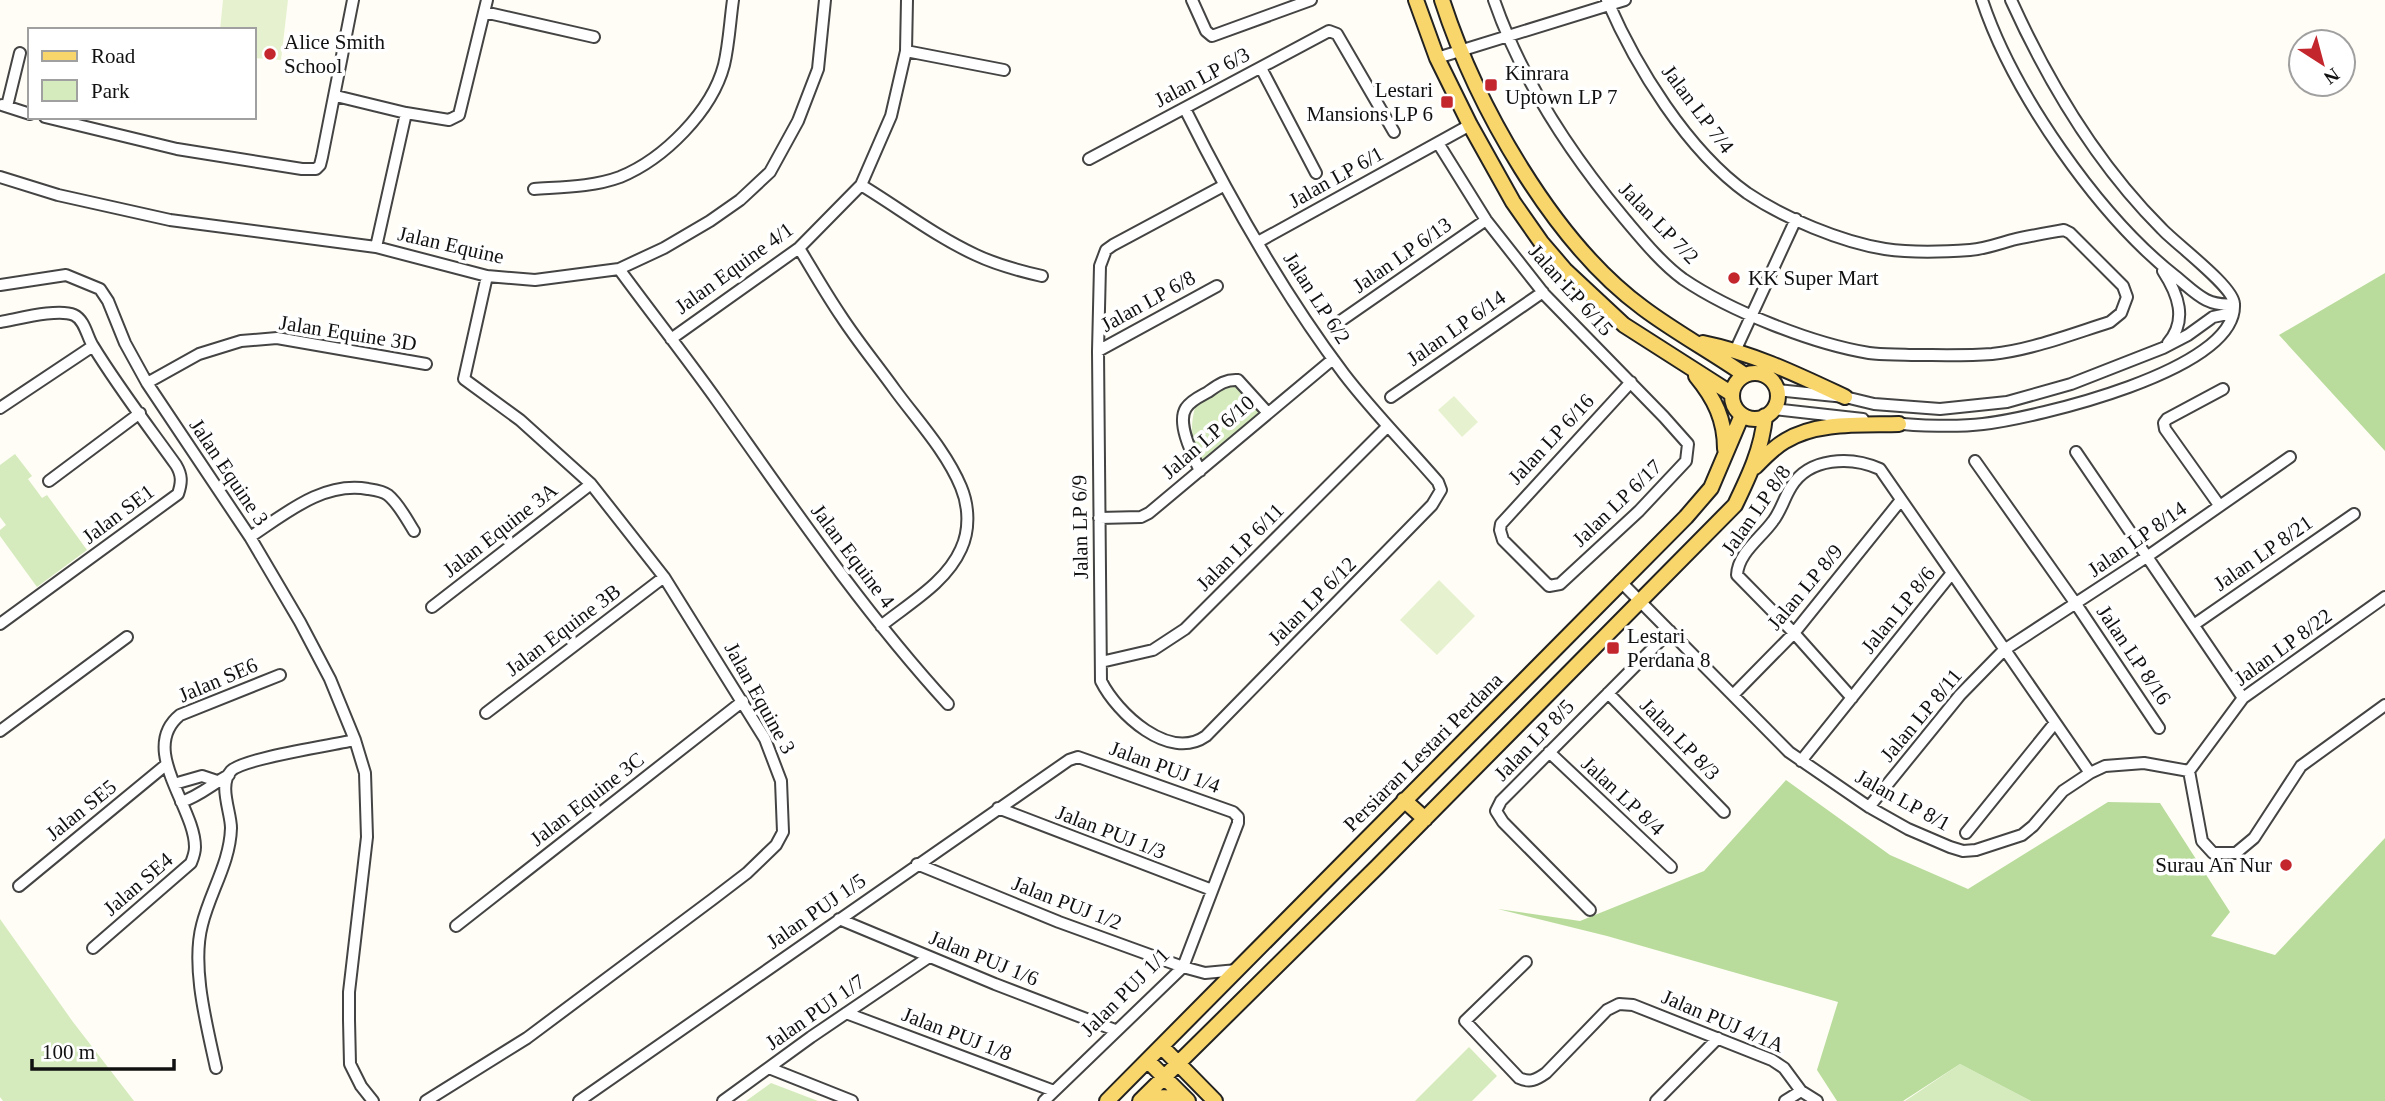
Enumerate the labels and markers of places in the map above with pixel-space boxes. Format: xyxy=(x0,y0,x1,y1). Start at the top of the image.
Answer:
place label: Alice Smith School xyxy=(284,30,385,78)
marker: Alice Smith School xyxy=(262,46,278,62)
place label: Kinrara Uptown LP 7 xyxy=(1505,61,1617,109)
marker: Kinrara Uptown LP 7 xyxy=(1483,77,1499,93)
place label: Lestari Mansions LP 6 xyxy=(1307,78,1433,126)
marker: Lestari Mansions LP 6 xyxy=(1439,94,1455,110)
place label: KK Super Mart xyxy=(1748,266,1879,290)
marker: KK Super Mart xyxy=(1726,270,1742,286)
place label: Lestari Perdana 8 xyxy=(1627,624,1710,672)
marker: Lestari Perdana 8 xyxy=(1605,640,1621,656)
place label: Surau An Nur xyxy=(2155,853,2272,877)
marker: Surau An Nur xyxy=(2278,857,2294,873)

